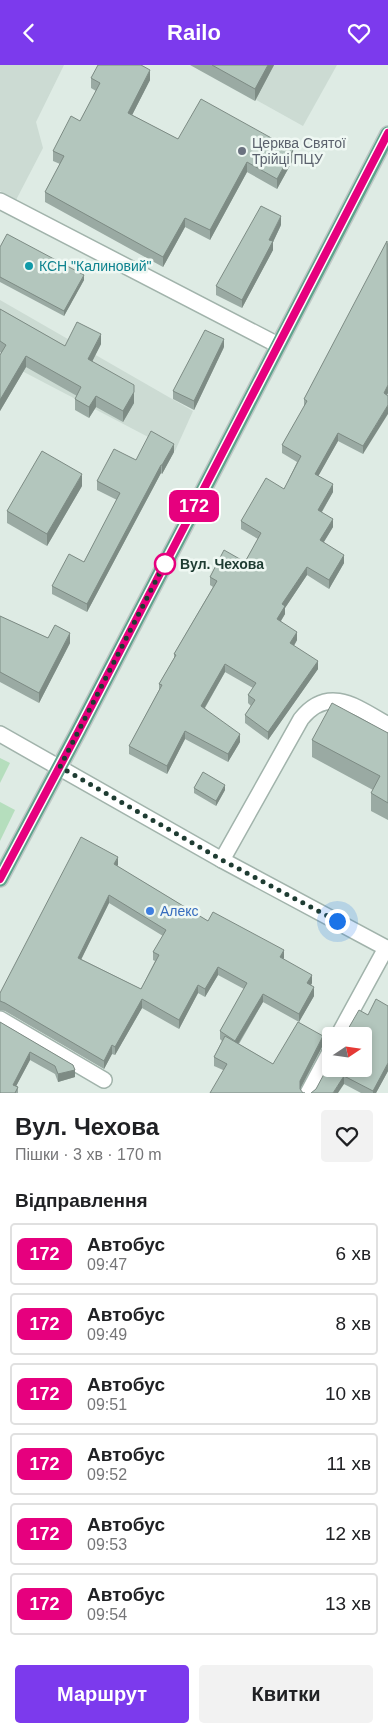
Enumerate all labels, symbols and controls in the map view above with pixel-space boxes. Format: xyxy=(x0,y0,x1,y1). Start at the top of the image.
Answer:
icon: back xyxy=(15,19,43,47)
icon: heart xyxy=(345,19,373,47)
text: Railo xyxy=(167,20,221,45)
place label: Церква Святої Трійці ПЦУ xyxy=(252,135,346,167)
marker: Церква Святої Трійці ПЦУ xyxy=(236,145,248,157)
place label: КСН "Калиновий" xyxy=(39,258,152,274)
marker: КСН "Калиновий" xyxy=(23,260,35,272)
line badge: 172 xyxy=(165,490,223,522)
text: 172 xyxy=(179,496,209,516)
marker: Вул. Чехова xyxy=(154,553,176,575)
place label: Вул. Чехова xyxy=(180,556,264,572)
place label: Алекс xyxy=(160,903,199,919)
marker: Алекс xyxy=(144,905,156,917)
your location xyxy=(325,909,350,934)
north arrow xyxy=(322,1027,372,1077)
map controls xyxy=(322,1027,372,1077)
button: heart xyxy=(321,1110,373,1162)
text: Вул. Чехова xyxy=(15,1113,159,1140)
text: Пішки · 3 хв · 170 m xyxy=(15,1146,162,1163)
text: Відправлення xyxy=(15,1190,148,1211)
text: Автобус xyxy=(87,1234,165,1255)
text: 6 хв xyxy=(336,1243,371,1264)
text: 172 xyxy=(29,1244,60,1264)
text: 09:47 xyxy=(87,1256,127,1273)
text: Автобус xyxy=(87,1304,165,1325)
text: 8 хв xyxy=(336,1313,371,1334)
text: 172 xyxy=(29,1314,60,1334)
text: 09:49 xyxy=(87,1326,127,1343)
text: Автобус xyxy=(87,1374,165,1395)
text: 10 хв xyxy=(325,1383,371,1404)
text: 172 xyxy=(29,1384,60,1404)
text: 09:51 xyxy=(87,1396,127,1413)
text: Автобус xyxy=(87,1444,165,1465)
text: 11 хв xyxy=(326,1453,371,1474)
text: 172 xyxy=(29,1454,60,1474)
text: 09:52 xyxy=(87,1466,127,1483)
text: Автобус xyxy=(87,1514,165,1535)
text: 12 хв xyxy=(325,1523,371,1544)
text: 172 xyxy=(29,1524,60,1544)
text: 09:53 xyxy=(87,1536,127,1553)
text: Автобус xyxy=(87,1584,165,1605)
text: 13 хв xyxy=(325,1593,371,1614)
text: 172 xyxy=(29,1594,60,1614)
text: 09:54 xyxy=(87,1606,127,1623)
button: Маршрут xyxy=(15,1665,189,1723)
button: Квитки xyxy=(199,1665,373,1723)

